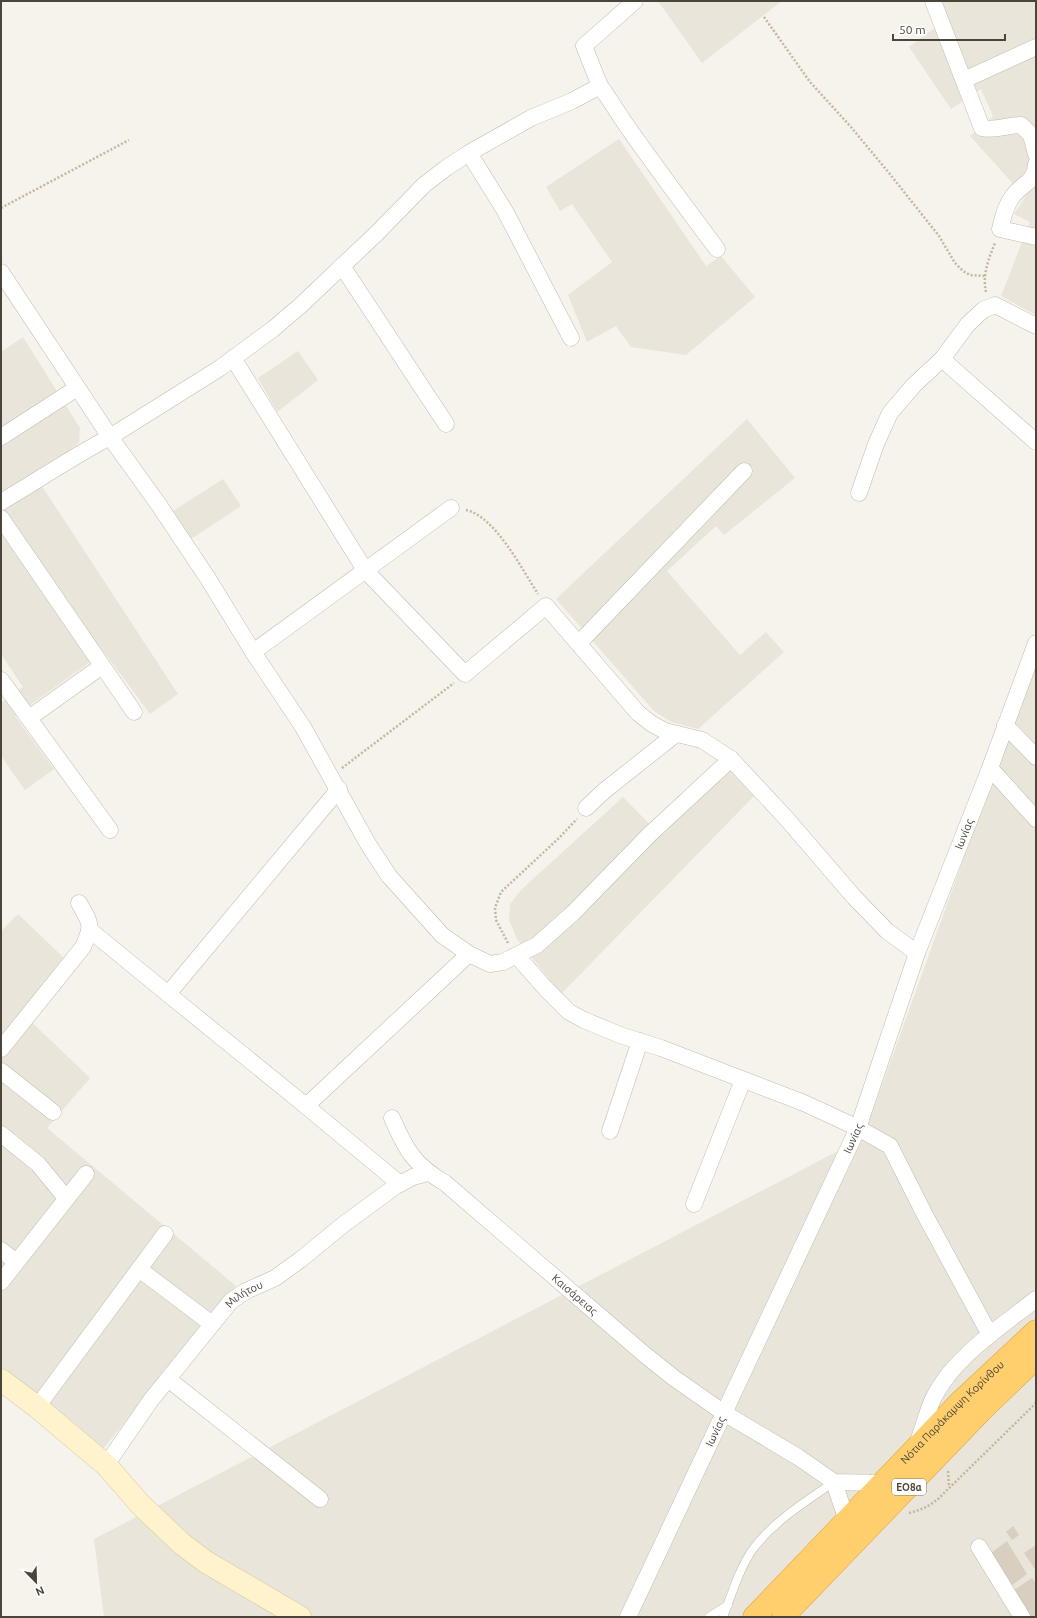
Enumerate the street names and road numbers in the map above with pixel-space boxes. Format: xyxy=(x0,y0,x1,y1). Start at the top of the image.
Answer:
street label: Ιωνίας xyxy=(953,817,976,851)
street label: Ιωνίας xyxy=(841,1122,866,1155)
street label: Καισάρειας xyxy=(550,1272,600,1318)
street label: Μιλήτου xyxy=(222,1278,264,1310)
street label: Νότια Παράκαμψη Κορίνθου xyxy=(898,1358,1006,1466)
street label: Ιωνίας xyxy=(703,1415,728,1448)
road number: ΕΟ8α xyxy=(892,1479,926,1495)

